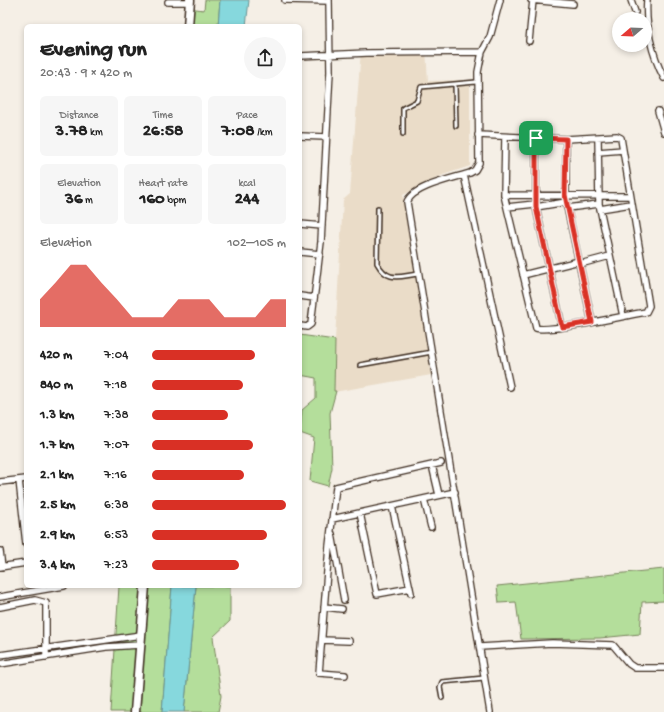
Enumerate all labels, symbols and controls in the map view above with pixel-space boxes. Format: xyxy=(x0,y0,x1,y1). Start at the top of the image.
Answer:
north arrow xyxy=(612,12,652,52)
map controls xyxy=(612,12,652,52)
button: share xyxy=(244,37,286,79)
text: Evening run xyxy=(40,38,147,64)
text: 20:43 · 9 × 420 m xyxy=(40,66,132,81)
text: Distance xyxy=(60,110,98,122)
text: Time xyxy=(153,110,173,122)
text: Pace xyxy=(236,110,258,122)
pin xyxy=(519,121,553,155)
text: 3.78 xyxy=(55,122,88,142)
text: 26:58 xyxy=(143,122,183,142)
text: 7:08 xyxy=(221,122,255,142)
text: km xyxy=(88,127,103,139)
text: /km xyxy=(255,127,273,139)
icon: arrive xyxy=(525,127,547,149)
text: Elevation xyxy=(57,178,101,190)
text: Heart rate xyxy=(138,178,188,190)
text: kcal xyxy=(238,178,256,190)
text: 36 xyxy=(65,190,83,210)
text: 160 xyxy=(140,190,165,210)
text: 244 xyxy=(235,190,259,210)
text: m xyxy=(83,195,93,207)
text: bpm xyxy=(165,195,186,207)
text: Elevation xyxy=(40,236,92,251)
text: 102–105 m xyxy=(227,236,286,251)
text: 420 m xyxy=(40,348,72,363)
text: 7:04 xyxy=(104,348,128,363)
text: 840 m xyxy=(40,378,73,393)
text: 7:18 xyxy=(104,378,127,393)
text: 1.3 km xyxy=(40,408,74,423)
text: 7:38 xyxy=(104,408,129,423)
text: 1.7 km xyxy=(40,438,74,453)
text: 7:07 xyxy=(104,438,129,453)
text: 2.1 km xyxy=(40,468,74,483)
text: 7:16 xyxy=(104,468,127,483)
text: 2.5 km xyxy=(40,498,75,513)
text: 6:38 xyxy=(104,498,129,513)
text: 2.9 km xyxy=(40,528,75,543)
text: 6:53 xyxy=(104,528,128,543)
text: 3.4 km xyxy=(40,558,75,573)
text: 7:23 xyxy=(104,558,128,573)

